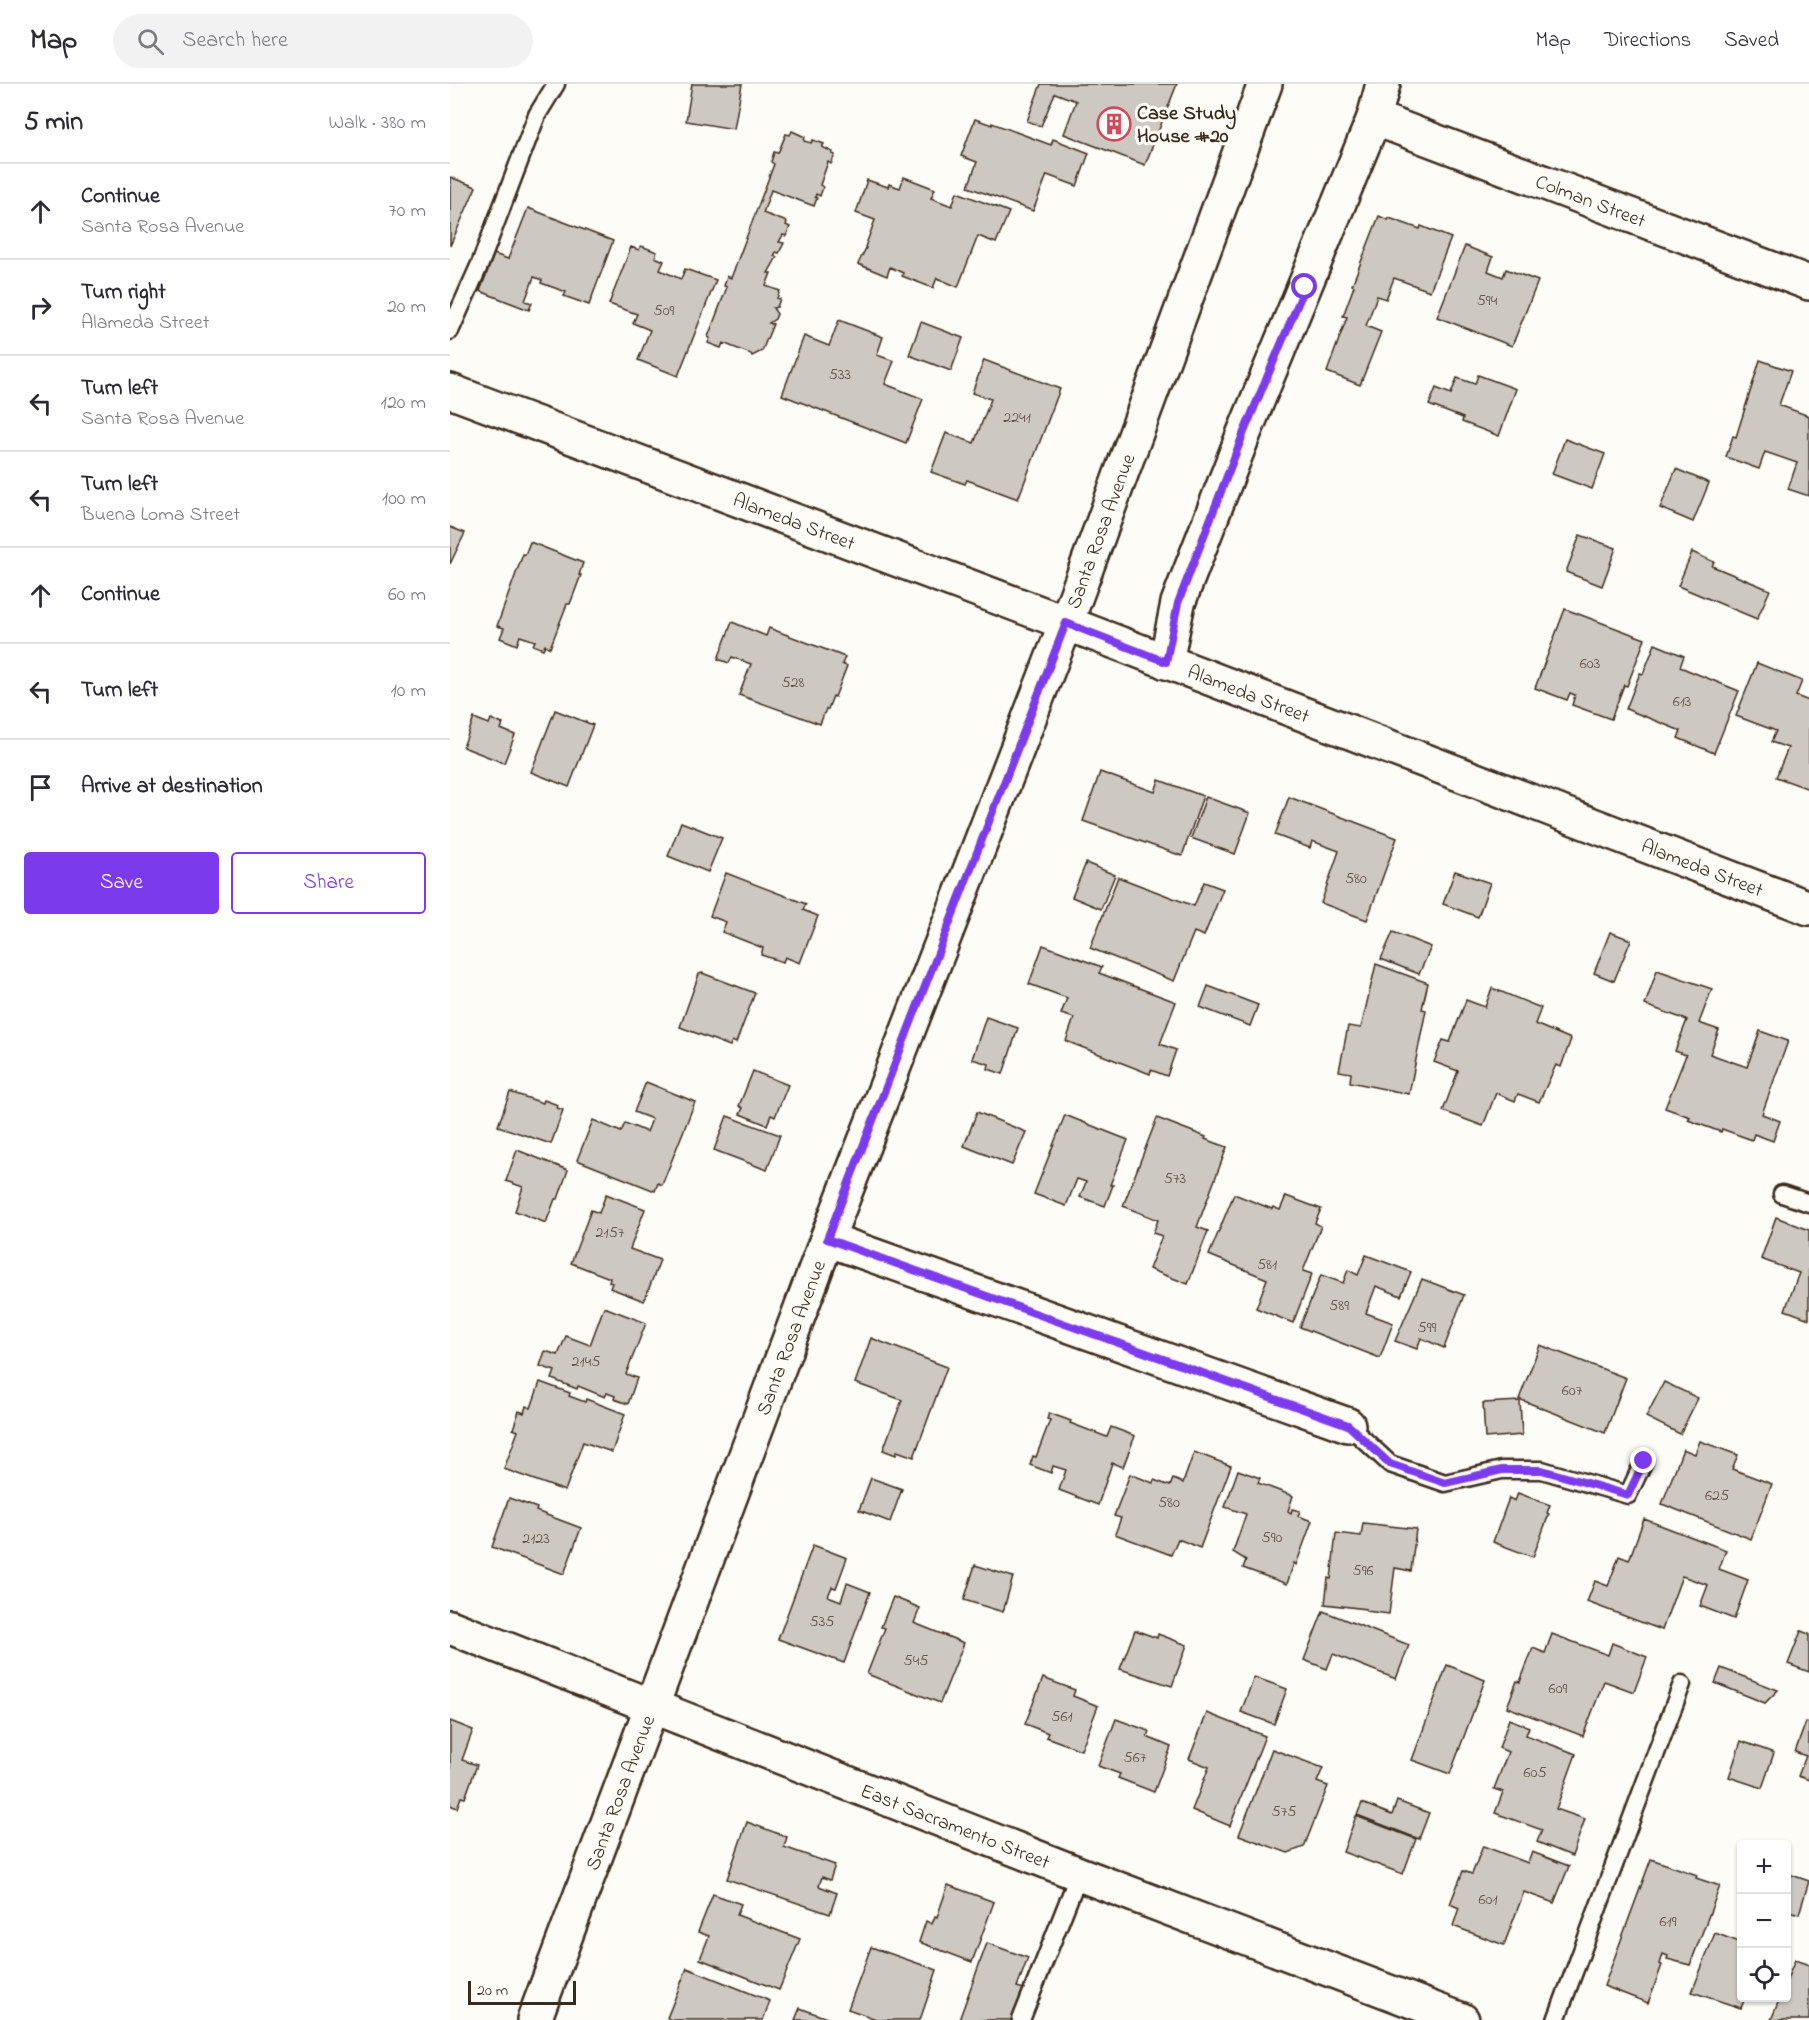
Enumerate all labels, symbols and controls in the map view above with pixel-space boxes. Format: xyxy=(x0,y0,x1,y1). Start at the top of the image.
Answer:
search box xyxy=(113,14,533,68)
text: Map xyxy=(30,21,77,62)
icon: search xyxy=(134,25,167,58)
text: Search here xyxy=(182,25,288,57)
text: Map xyxy=(1535,26,1571,56)
text: Directions xyxy=(1604,26,1691,56)
text: Saved xyxy=(1724,26,1779,56)
place label: Case Study House #20 xyxy=(1137,100,1236,152)
text: 5 min xyxy=(24,104,83,142)
building icon: Case Study House #20 xyxy=(1096,106,1132,142)
text: Walk · 380 m xyxy=(328,109,426,138)
street label: Colman Street xyxy=(1531,169,1650,237)
text: Continue xyxy=(81,181,160,213)
icon: ahead xyxy=(24,195,57,228)
text: 70 m xyxy=(389,197,426,226)
text: Santa Rosa Avenue xyxy=(81,213,244,242)
route start xyxy=(1291,273,1317,299)
text: Turn right xyxy=(81,277,166,309)
house number: 594 xyxy=(1477,289,1498,313)
icon: right xyxy=(24,291,57,324)
text: 20 m xyxy=(387,293,426,322)
house number: 509 xyxy=(654,299,675,323)
text: Alameda Street xyxy=(81,309,209,338)
house number: 533 xyxy=(829,363,851,387)
text: Turn left xyxy=(81,373,158,405)
icon: left xyxy=(24,387,57,420)
text: 120 m xyxy=(381,389,426,418)
text: Santa Rosa Avenue xyxy=(81,405,244,434)
house number: 2241 xyxy=(1003,406,1031,430)
street label: Santa Rosa Avenue xyxy=(1060,450,1144,613)
text: Turn left xyxy=(81,469,158,501)
icon: left xyxy=(24,483,57,516)
text: 100 m xyxy=(382,485,426,514)
street label: Alameda Street xyxy=(728,487,859,559)
text: Buena Loma Street xyxy=(81,501,240,530)
icon: ahead xyxy=(24,579,57,612)
text: Continue xyxy=(81,579,160,611)
text: 60 m xyxy=(388,581,426,610)
house number: 603 xyxy=(1580,652,1600,676)
street label: Alameda Street xyxy=(1183,659,1313,732)
house number: 528 xyxy=(781,671,805,695)
icon: left xyxy=(24,675,57,708)
text: Turn left xyxy=(81,675,158,707)
text: 10 m xyxy=(390,677,426,706)
house number: 613 xyxy=(1673,690,1691,714)
icon: arrive xyxy=(24,771,57,804)
text: Arrive at destination xyxy=(81,771,263,803)
street label: Alameda Street xyxy=(1636,833,1767,906)
button: Save xyxy=(24,852,219,914)
button: Share xyxy=(231,852,426,914)
house number: 580 xyxy=(1345,867,1367,891)
house number: 573 xyxy=(1164,1167,1186,1191)
house number: 2157 xyxy=(596,1221,625,1245)
house number: 581 xyxy=(1257,1253,1277,1277)
street label: Santa Rosa Avenue xyxy=(750,1257,835,1420)
house number: 589 xyxy=(1329,1294,1349,1318)
house number: 599 xyxy=(1418,1316,1437,1340)
house number: 2145 xyxy=(572,1350,600,1374)
house number: 607 xyxy=(1562,1379,1583,1403)
route end xyxy=(1630,1447,1656,1473)
house number: 625 xyxy=(1705,1484,1729,1508)
house number: 580 xyxy=(1158,1491,1180,1515)
house number: 590 xyxy=(1262,1526,1283,1550)
house number: 2123 xyxy=(522,1527,550,1551)
house number: 596 xyxy=(1352,1559,1374,1583)
house number: 535 xyxy=(810,1610,834,1634)
house number: 545 xyxy=(904,1649,928,1673)
house number: 609 xyxy=(1549,1677,1568,1701)
house number: 561 xyxy=(1051,1705,1073,1729)
street label: Santa Rosa Avenue xyxy=(579,1712,664,1875)
house number: 567 xyxy=(1124,1746,1147,1770)
house number: 605 xyxy=(1523,1761,1547,1785)
street label: East Sacramento Street xyxy=(855,1777,1054,1878)
house number: 575 xyxy=(1272,1800,1296,1824)
map controls xyxy=(1737,1840,1791,2002)
button: + xyxy=(1737,1840,1791,1894)
house number: 601 xyxy=(1478,1888,1498,1912)
button: − xyxy=(1737,1894,1791,1948)
house number: 619 xyxy=(1660,1910,1677,1934)
button: locate xyxy=(1737,1948,1791,2002)
scale bar xyxy=(468,1978,576,2006)
text: 20 m xyxy=(477,1979,508,2003)

